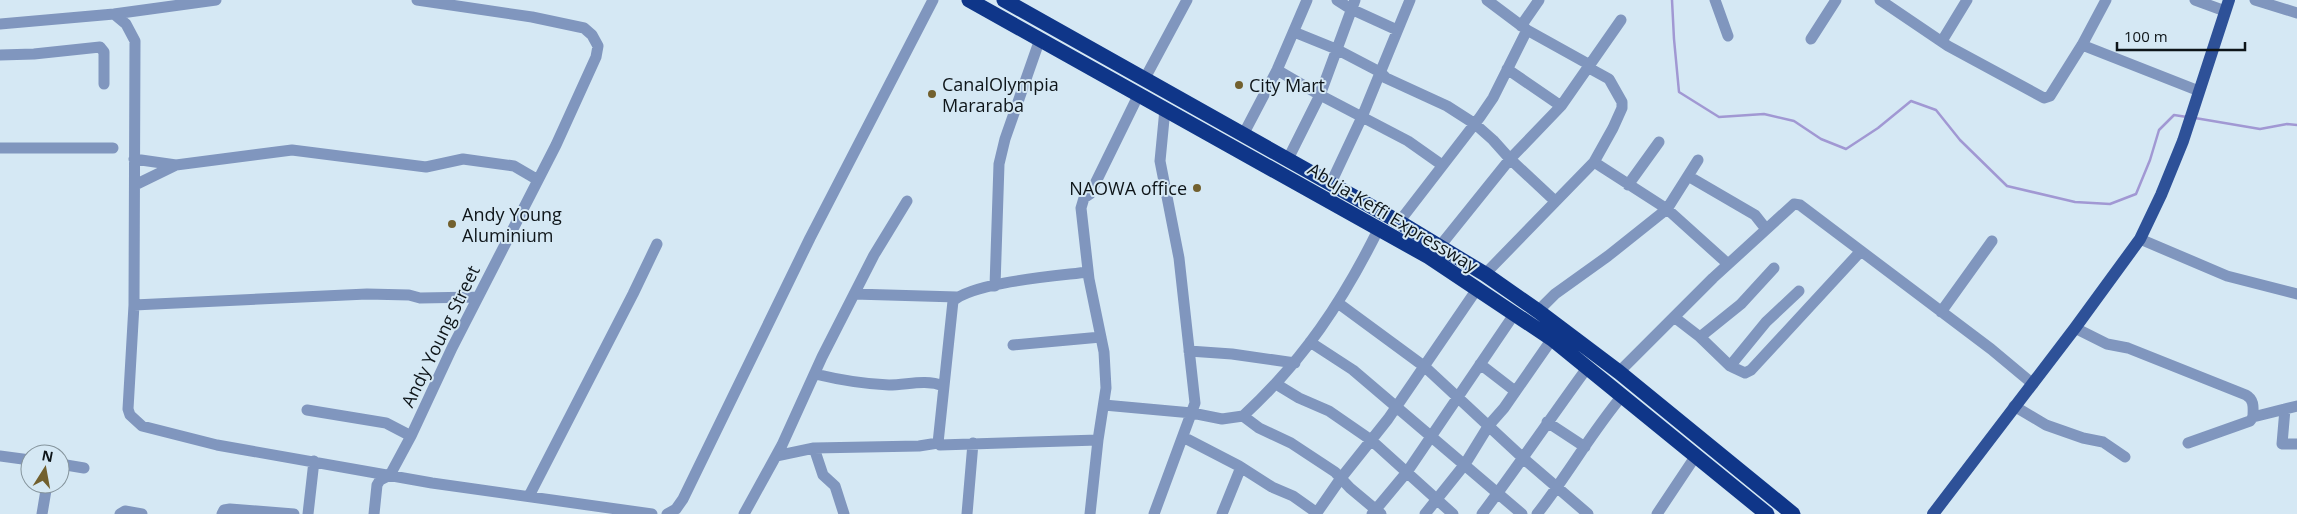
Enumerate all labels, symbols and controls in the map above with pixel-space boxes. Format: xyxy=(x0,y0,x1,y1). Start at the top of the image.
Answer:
scale bar xyxy=(2117,20,2244,52)
text: 100 m xyxy=(2124,26,2168,46)
place label: CanalOlympia Mararaba xyxy=(942,72,1059,117)
place label: City Mart xyxy=(1249,73,1325,97)
marker: City Mart xyxy=(1233,79,1245,91)
marker: CanalOlympia Mararaba xyxy=(926,88,938,100)
street label: Abuja-Keffi Expressway xyxy=(1304,157,1483,278)
place label: NAOWA office xyxy=(1069,176,1187,200)
marker: NAOWA office xyxy=(1191,182,1203,194)
place label: Andy Young Aluminium xyxy=(462,202,562,247)
marker: Andy Young Aluminium xyxy=(446,218,458,230)
street label: Andy Young Street xyxy=(395,261,485,411)
north arrow xyxy=(20,444,70,494)
text: N xyxy=(40,445,55,466)

